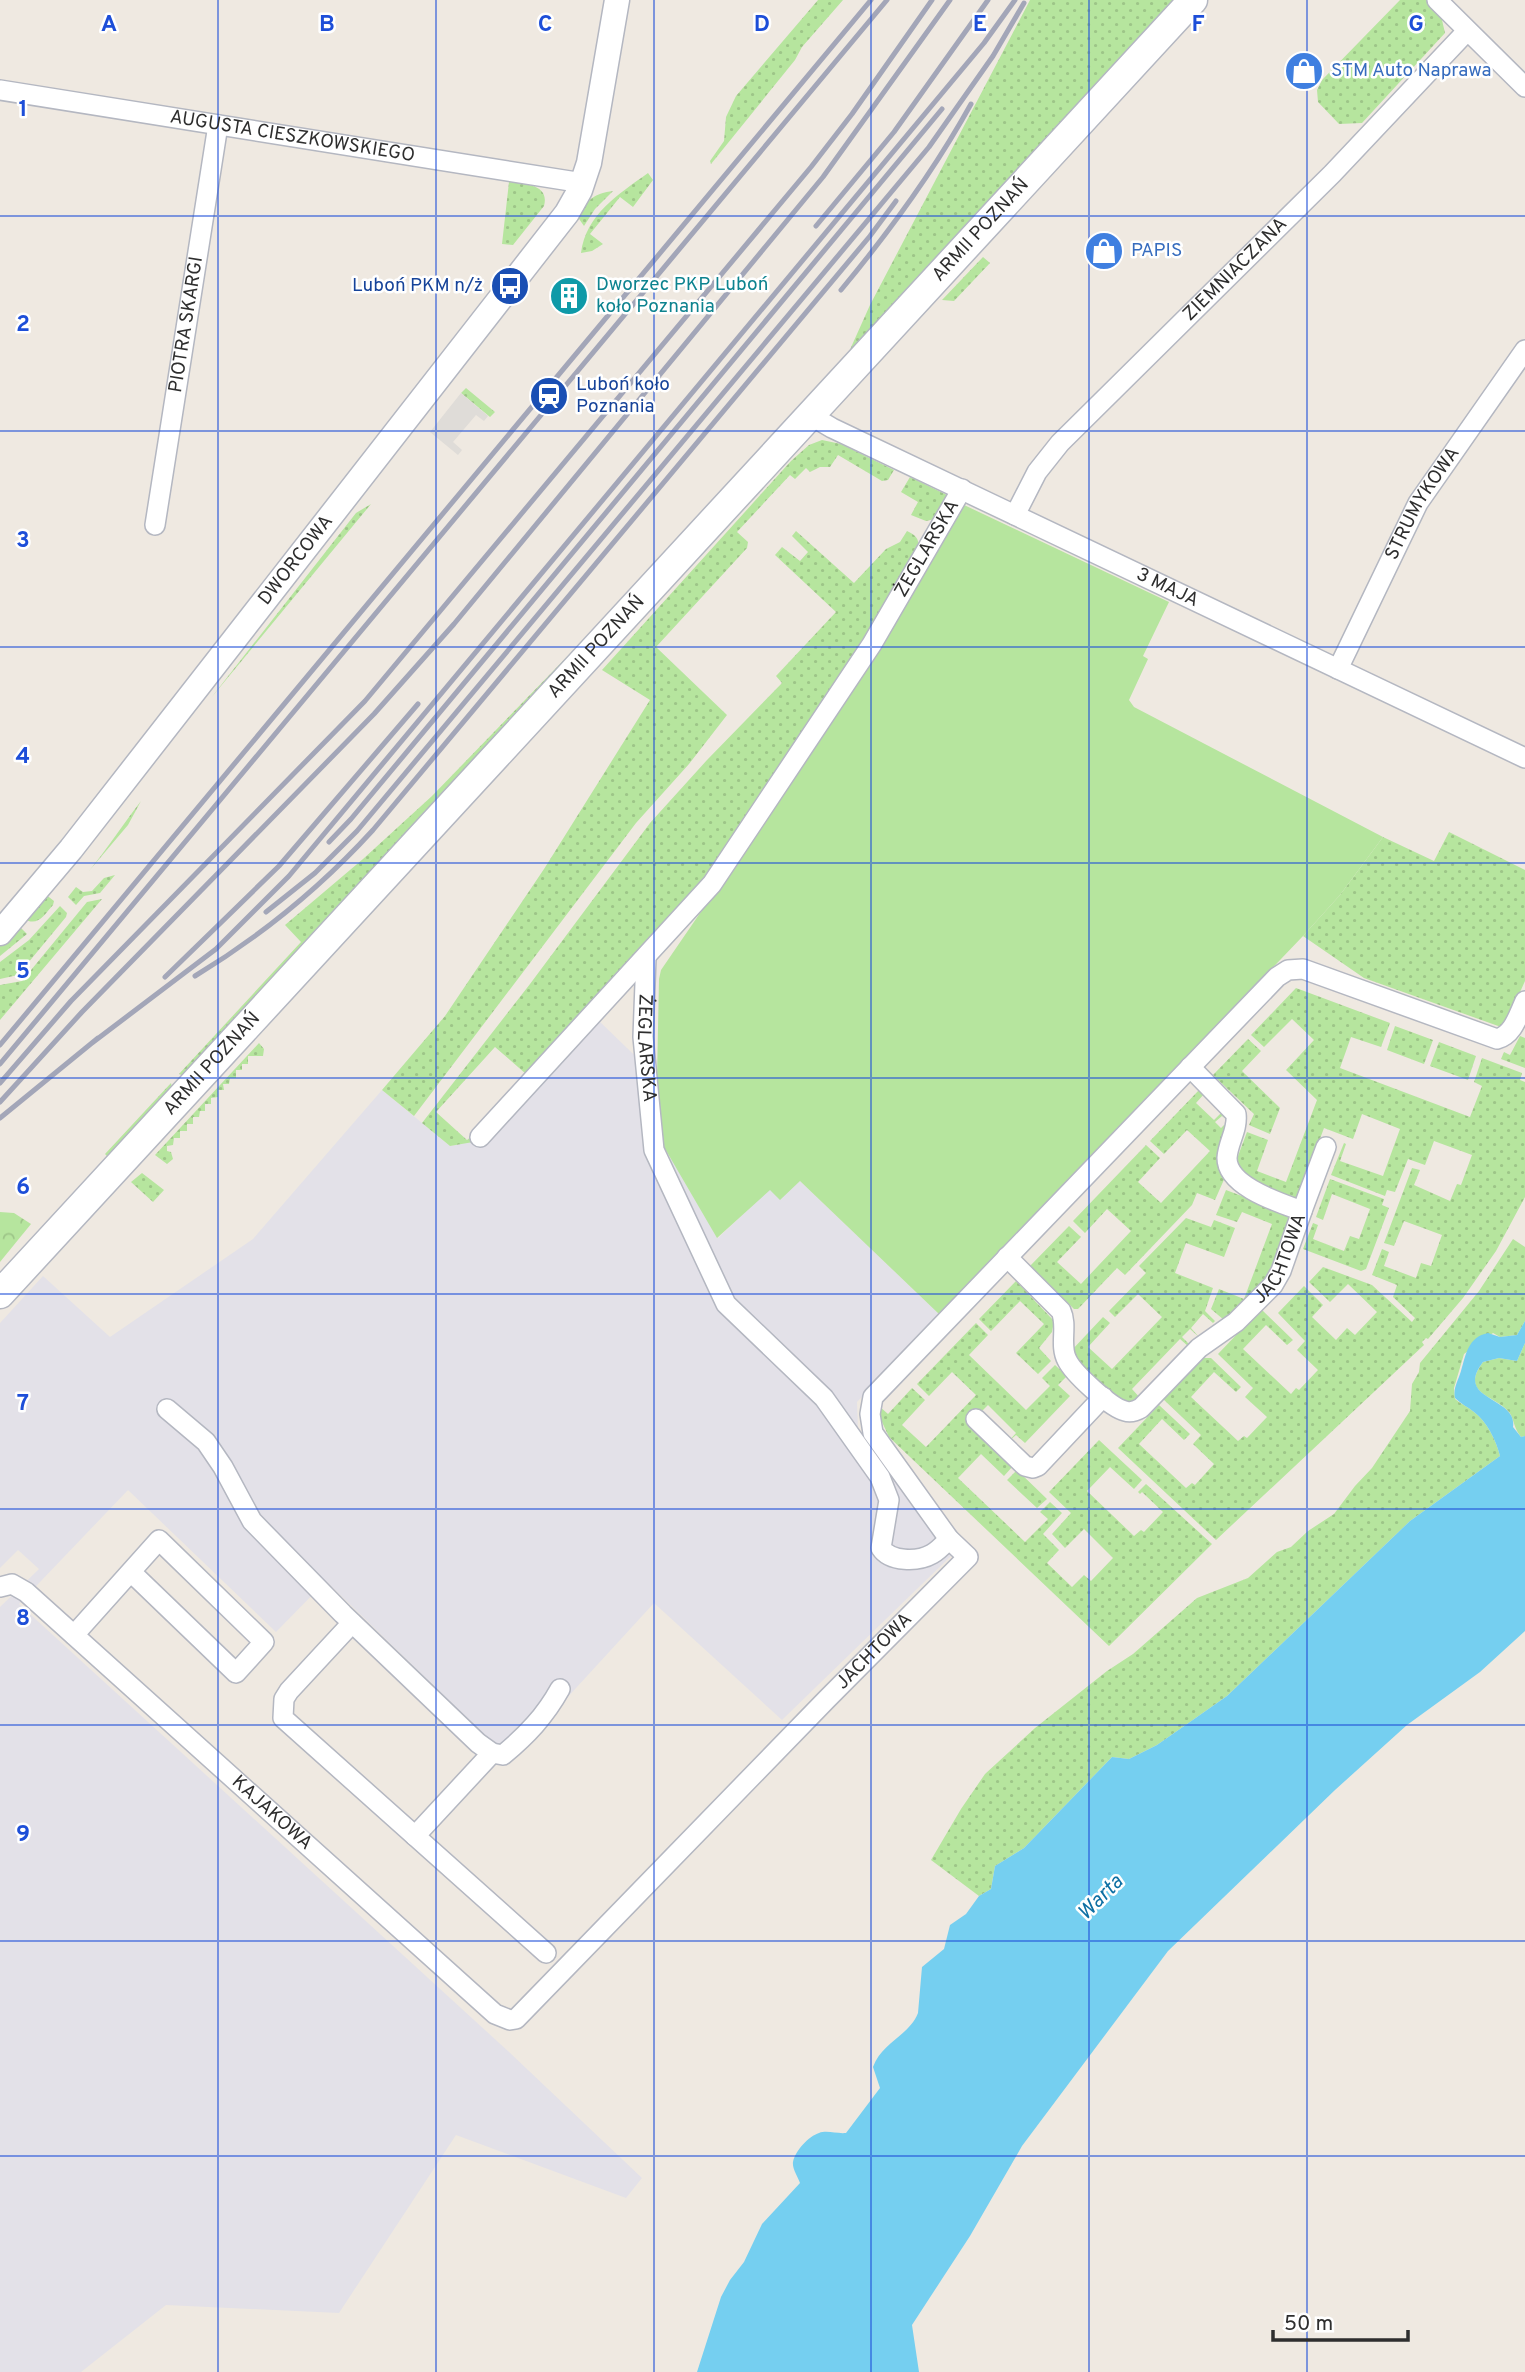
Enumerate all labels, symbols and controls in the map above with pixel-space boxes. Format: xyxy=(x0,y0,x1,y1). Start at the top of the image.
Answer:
text: A xyxy=(101,11,117,40)
text: B xyxy=(319,11,335,40)
text: C xyxy=(538,11,552,40)
text: D xyxy=(754,11,770,40)
text: E xyxy=(973,11,987,40)
text: F xyxy=(1191,11,1205,40)
text: G xyxy=(1408,11,1424,40)
shop icon: STM Auto Naprawa xyxy=(1283,50,1325,92)
place label: STM Auto Naprawa xyxy=(1331,59,1492,83)
text: 1 xyxy=(18,96,28,125)
street label: AUGUSTA CIESZKOWSKIEGO xyxy=(168,105,417,168)
street label: ARMII POZNAŃ xyxy=(927,173,1035,287)
street label: ZIEMNIACZANA xyxy=(1178,213,1293,326)
shop icon: PAPIS xyxy=(1083,230,1125,272)
place label: PAPIS xyxy=(1131,239,1182,263)
street label: PIOTRA SKARGI xyxy=(164,255,209,394)
bus stop icon: Luboń PKM n/ż xyxy=(489,265,531,307)
place label: Dworzec PKP Luboń koło Poznania xyxy=(596,273,769,319)
place label: Luboń PKM n/ż xyxy=(352,274,483,298)
building icon: Dworzec PKP Luboń koło Poznania xyxy=(548,275,590,317)
text: 2 xyxy=(16,311,30,340)
place label: Luboń koło Poznania xyxy=(576,373,670,419)
station icon: Luboń koło Poznania xyxy=(528,375,570,417)
street label: STRUMYKOWA xyxy=(1380,443,1465,564)
street label: ŻEGLARSKA xyxy=(889,496,965,602)
street label: DWORCOWA xyxy=(253,510,339,610)
text: 3 xyxy=(16,527,30,556)
street label: 3 MAJA xyxy=(1132,563,1202,613)
street label: ARMII POZNAŃ xyxy=(543,590,650,704)
text: 4 xyxy=(16,743,30,772)
text: 5 xyxy=(16,958,30,987)
street label: ŻEGLARSKA xyxy=(631,993,661,1103)
street label: ARMII POZNAŃ xyxy=(158,1006,266,1121)
text: 6 xyxy=(16,1174,30,1203)
street label: JACHTOWA xyxy=(1249,1211,1312,1309)
text: 7 xyxy=(17,1390,29,1419)
text: 8 xyxy=(16,1605,30,1634)
street label: JACHTOWA xyxy=(831,1608,918,1695)
street label: KAJAKOWA xyxy=(226,1770,317,1856)
text: 9 xyxy=(16,1821,30,1850)
water label: Warta xyxy=(1072,1869,1130,1927)
scale bar xyxy=(1273,2298,1408,2342)
text: 50 m xyxy=(1284,2311,1333,2338)

